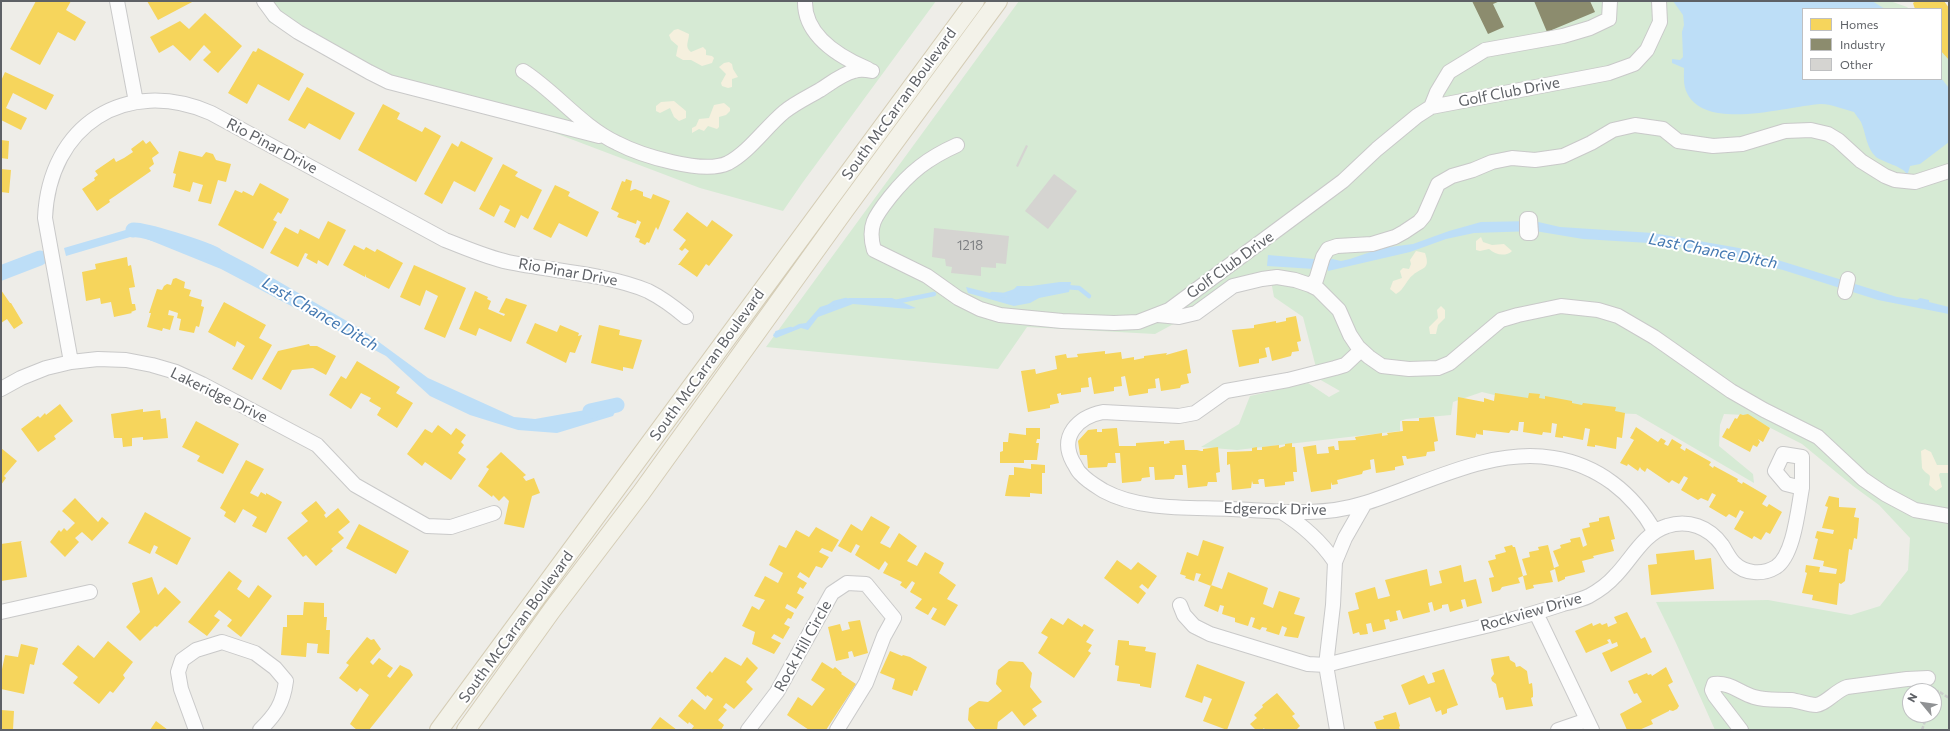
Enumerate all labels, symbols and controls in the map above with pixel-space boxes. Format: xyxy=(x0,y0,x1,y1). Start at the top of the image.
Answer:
legend xyxy=(1802,8,1942,80)
text: Homes xyxy=(1840,17,1878,31)
street label: South McCarran Boulevard xyxy=(838,25,960,183)
text: Industry xyxy=(1840,37,1885,51)
text: Other xyxy=(1840,57,1873,71)
street label: Golf Club Drive xyxy=(1457,73,1561,111)
street label: Rio Pinar Drive xyxy=(223,114,321,178)
street label: Golf Club Drive xyxy=(1183,227,1277,303)
water label: Last Chance Ditch xyxy=(1647,229,1779,273)
house number: 1218 xyxy=(957,238,983,254)
street label: Rio Pinar Drive xyxy=(517,254,619,290)
water label: Last Chance Ditch xyxy=(259,273,381,355)
street label: South McCarran Boulevard xyxy=(646,286,768,444)
street label: Lakeridge Drive xyxy=(168,364,270,426)
street label: Edgerock Drive xyxy=(1223,499,1327,519)
street label: South McCarran Boulevard xyxy=(455,548,577,706)
street label: Rockview Drive xyxy=(1478,589,1584,635)
street label: Rock Hill Circle xyxy=(771,597,835,695)
north arrow xyxy=(1902,683,1942,723)
text: N xyxy=(1904,691,1920,704)

